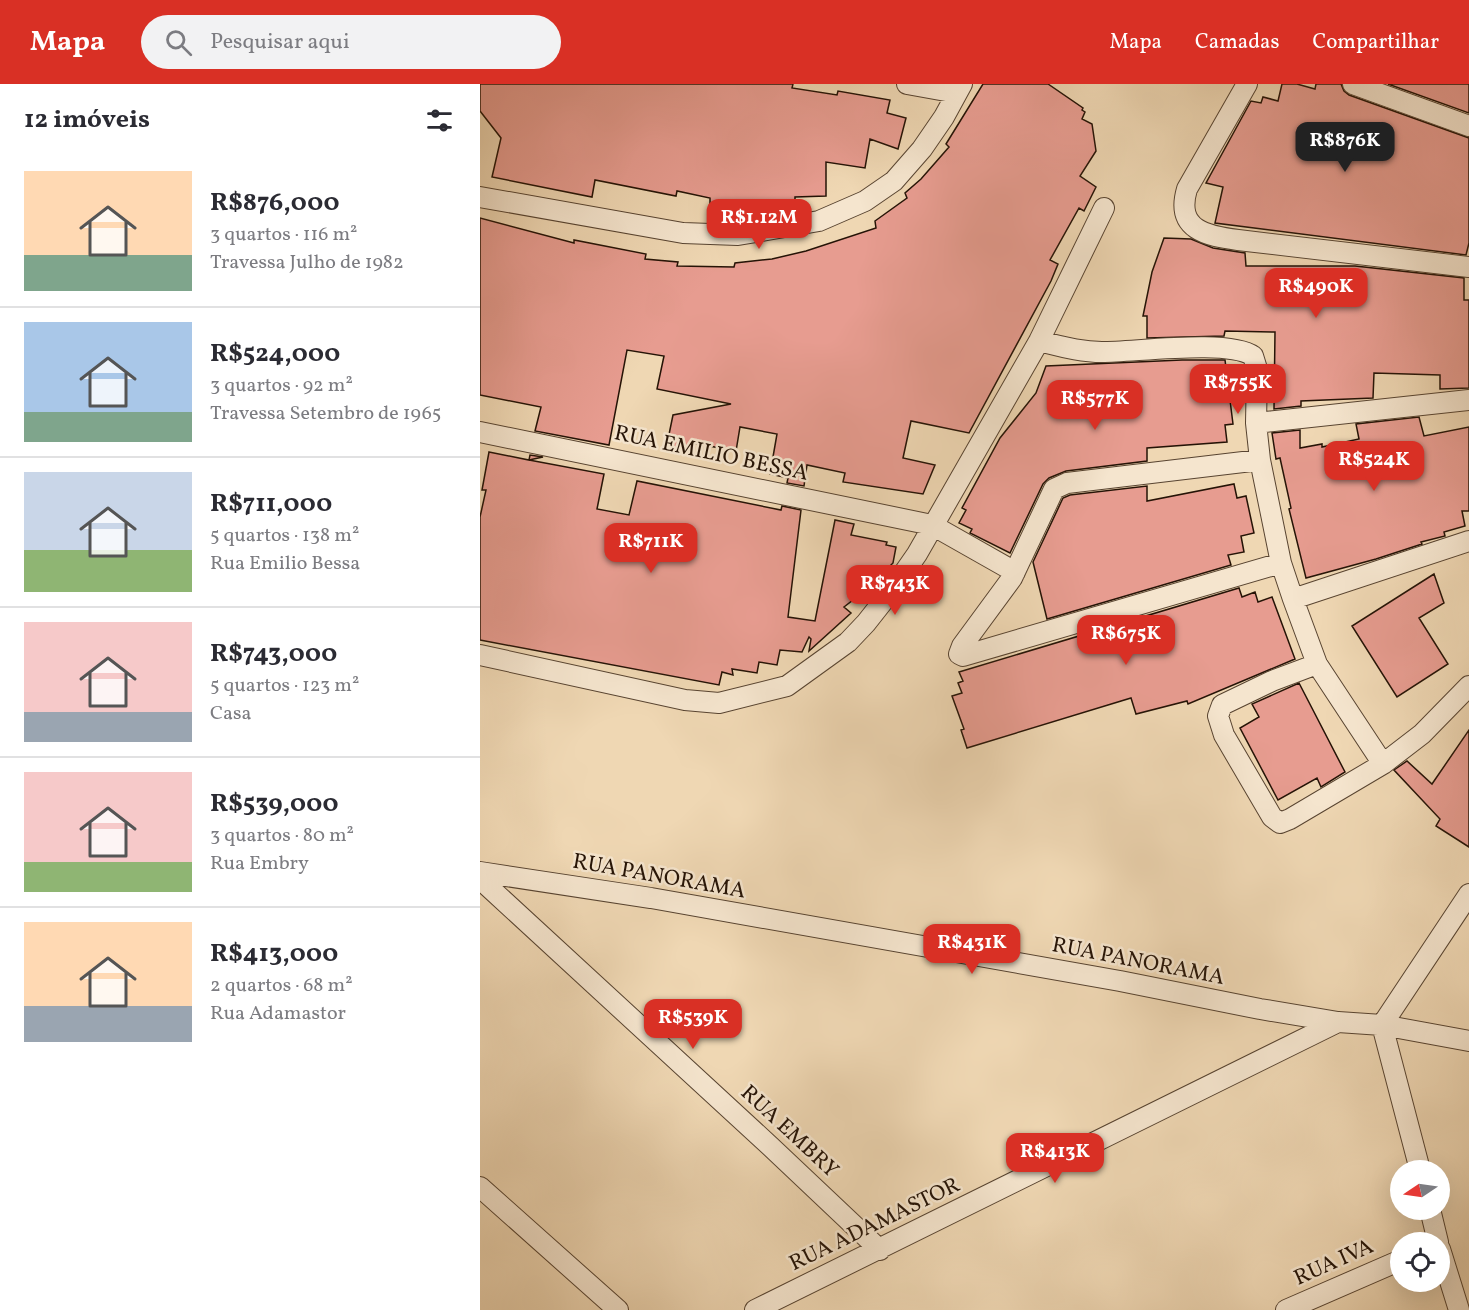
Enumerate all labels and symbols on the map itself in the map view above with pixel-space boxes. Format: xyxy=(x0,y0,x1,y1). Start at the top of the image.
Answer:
pin: R$876K xyxy=(1296,122,1394,173)
pin: R$1.12M xyxy=(704,199,814,250)
pin: R$490K xyxy=(1267,268,1365,319)
pin: R$755K xyxy=(1189,364,1287,415)
pin: R$577K xyxy=(1046,380,1144,431)
street label: RUA EMILIO BESSA xyxy=(611,418,811,490)
pin: R$524K xyxy=(1325,441,1423,492)
pin: R$711K xyxy=(602,523,700,574)
pin: R$743K xyxy=(846,565,944,616)
pin: R$675K xyxy=(1077,615,1175,666)
street label: RUA PANORAMA xyxy=(570,847,748,907)
pin: R$431K xyxy=(923,924,1021,975)
street label: RUA PANORAMA xyxy=(1049,930,1227,994)
pin: R$539K xyxy=(644,999,742,1050)
street label: RUA EMBRY xyxy=(733,1078,845,1186)
pin: R$413K xyxy=(1006,1133,1104,1184)
north arrow xyxy=(1390,1160,1450,1220)
street label: RUA ADAMASTOR xyxy=(784,1170,966,1280)
street label: RUA IVA xyxy=(1289,1232,1379,1294)

